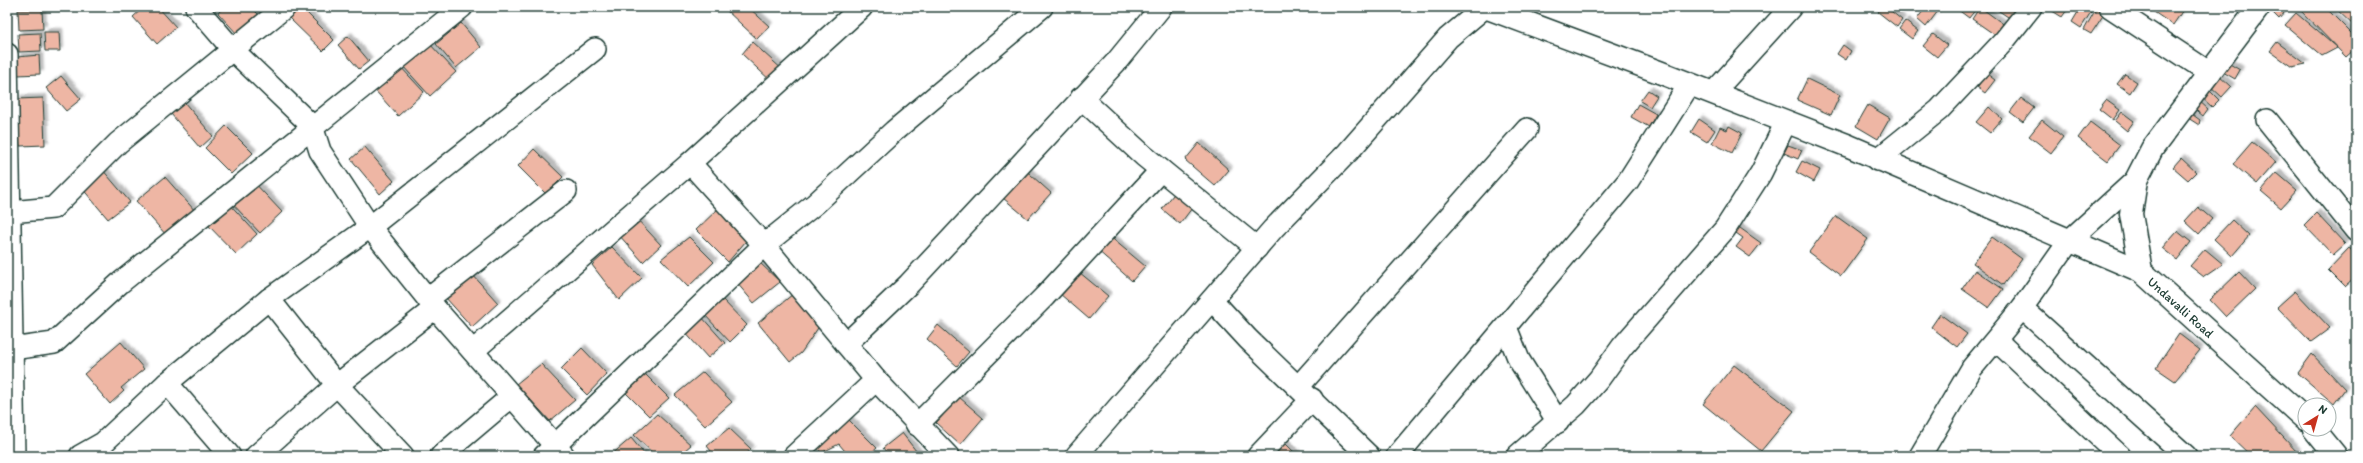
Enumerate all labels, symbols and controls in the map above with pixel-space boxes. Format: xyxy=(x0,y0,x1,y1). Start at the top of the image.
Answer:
street label: Undavalli Road xyxy=(2145,274,2217,341)
north arrow xyxy=(2297,397,2337,437)
text: N xyxy=(2316,402,2330,417)

